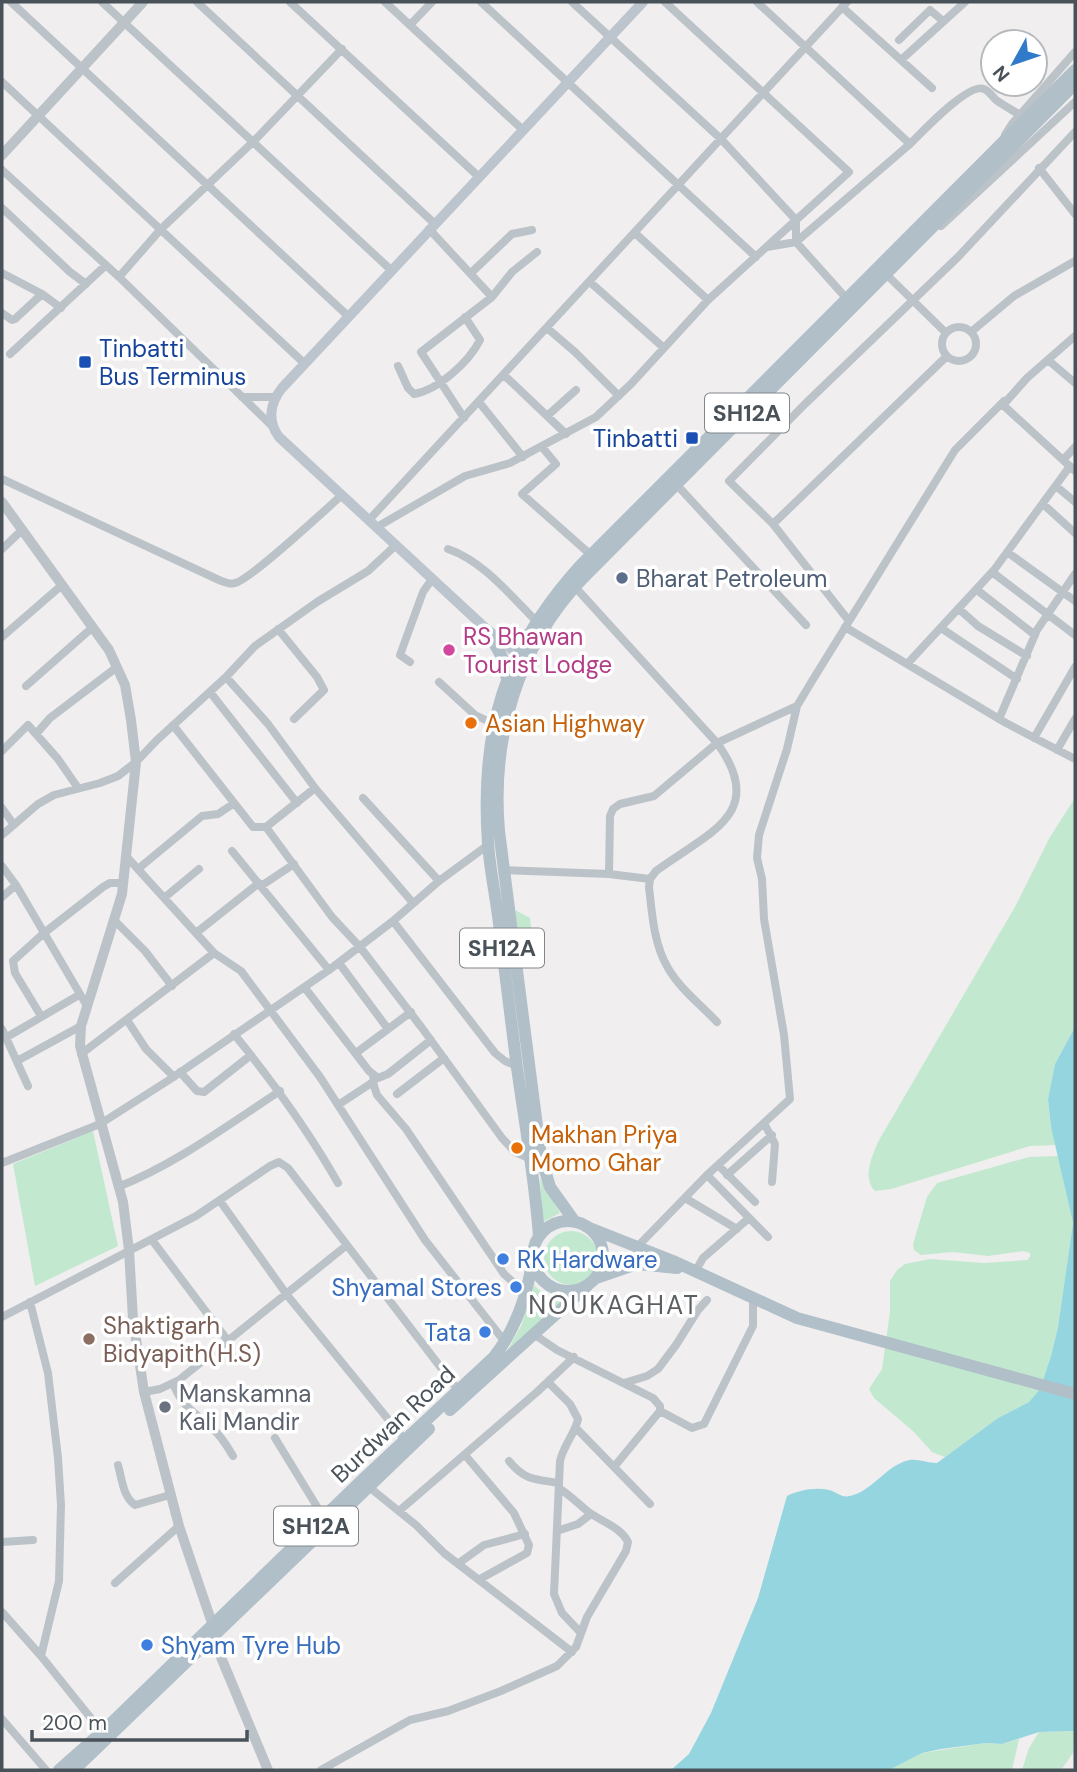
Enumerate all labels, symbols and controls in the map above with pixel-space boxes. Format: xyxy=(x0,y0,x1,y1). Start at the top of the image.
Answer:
north arrow xyxy=(979,28,1049,98)
text: N xyxy=(987,60,1015,87)
place label: Tinbatti Bus Terminus xyxy=(99,333,246,392)
marker: Tinbatti Bus Terminus xyxy=(77,354,93,370)
road number: SH12A xyxy=(705,394,789,432)
place label: Tinbatti xyxy=(593,423,678,454)
marker: Tinbatti xyxy=(684,430,700,446)
place label: Bharat Petroleum xyxy=(636,563,827,594)
marker: Bharat Petroleum xyxy=(614,570,630,586)
place label: RS Bhawan Tourist Lodge xyxy=(463,621,612,680)
marker: RS Bhawan Tourist Lodge xyxy=(441,642,457,658)
place label: Asian Highway xyxy=(485,708,645,739)
marker: Asian Highway xyxy=(463,715,479,731)
road number: SH12A xyxy=(460,928,544,967)
place label: Makhan Priya Momo Ghar xyxy=(531,1119,678,1178)
marker: Makhan Priya Momo Ghar xyxy=(509,1140,525,1156)
place label: RK Hardware xyxy=(517,1244,658,1275)
marker: RK Hardware xyxy=(495,1251,511,1267)
place label: Shyamal Stores xyxy=(331,1272,502,1303)
marker: Shyamal Stores xyxy=(508,1279,524,1295)
district label: NOUKAGHAT xyxy=(528,1288,700,1322)
place label: Shaktigarh Bidyapith(H.S) xyxy=(103,1310,261,1369)
place label: Tata xyxy=(424,1317,471,1348)
marker: Tata xyxy=(477,1324,493,1340)
marker: Shaktigarh Bidyapith(H.S) xyxy=(81,1331,97,1347)
street label: Burdwan Road xyxy=(324,1359,462,1489)
place label: Manskamna Kali Mandir xyxy=(179,1378,311,1437)
marker: Manskamna Kali Mandir xyxy=(157,1399,173,1415)
road number: SH12A xyxy=(274,1506,358,1546)
place label: Shyam Tyre Hub xyxy=(161,1630,341,1661)
marker: Shyam Tyre Hub xyxy=(139,1637,155,1653)
scale bar xyxy=(32,1698,247,1742)
text: 200 m xyxy=(42,1709,107,1737)

